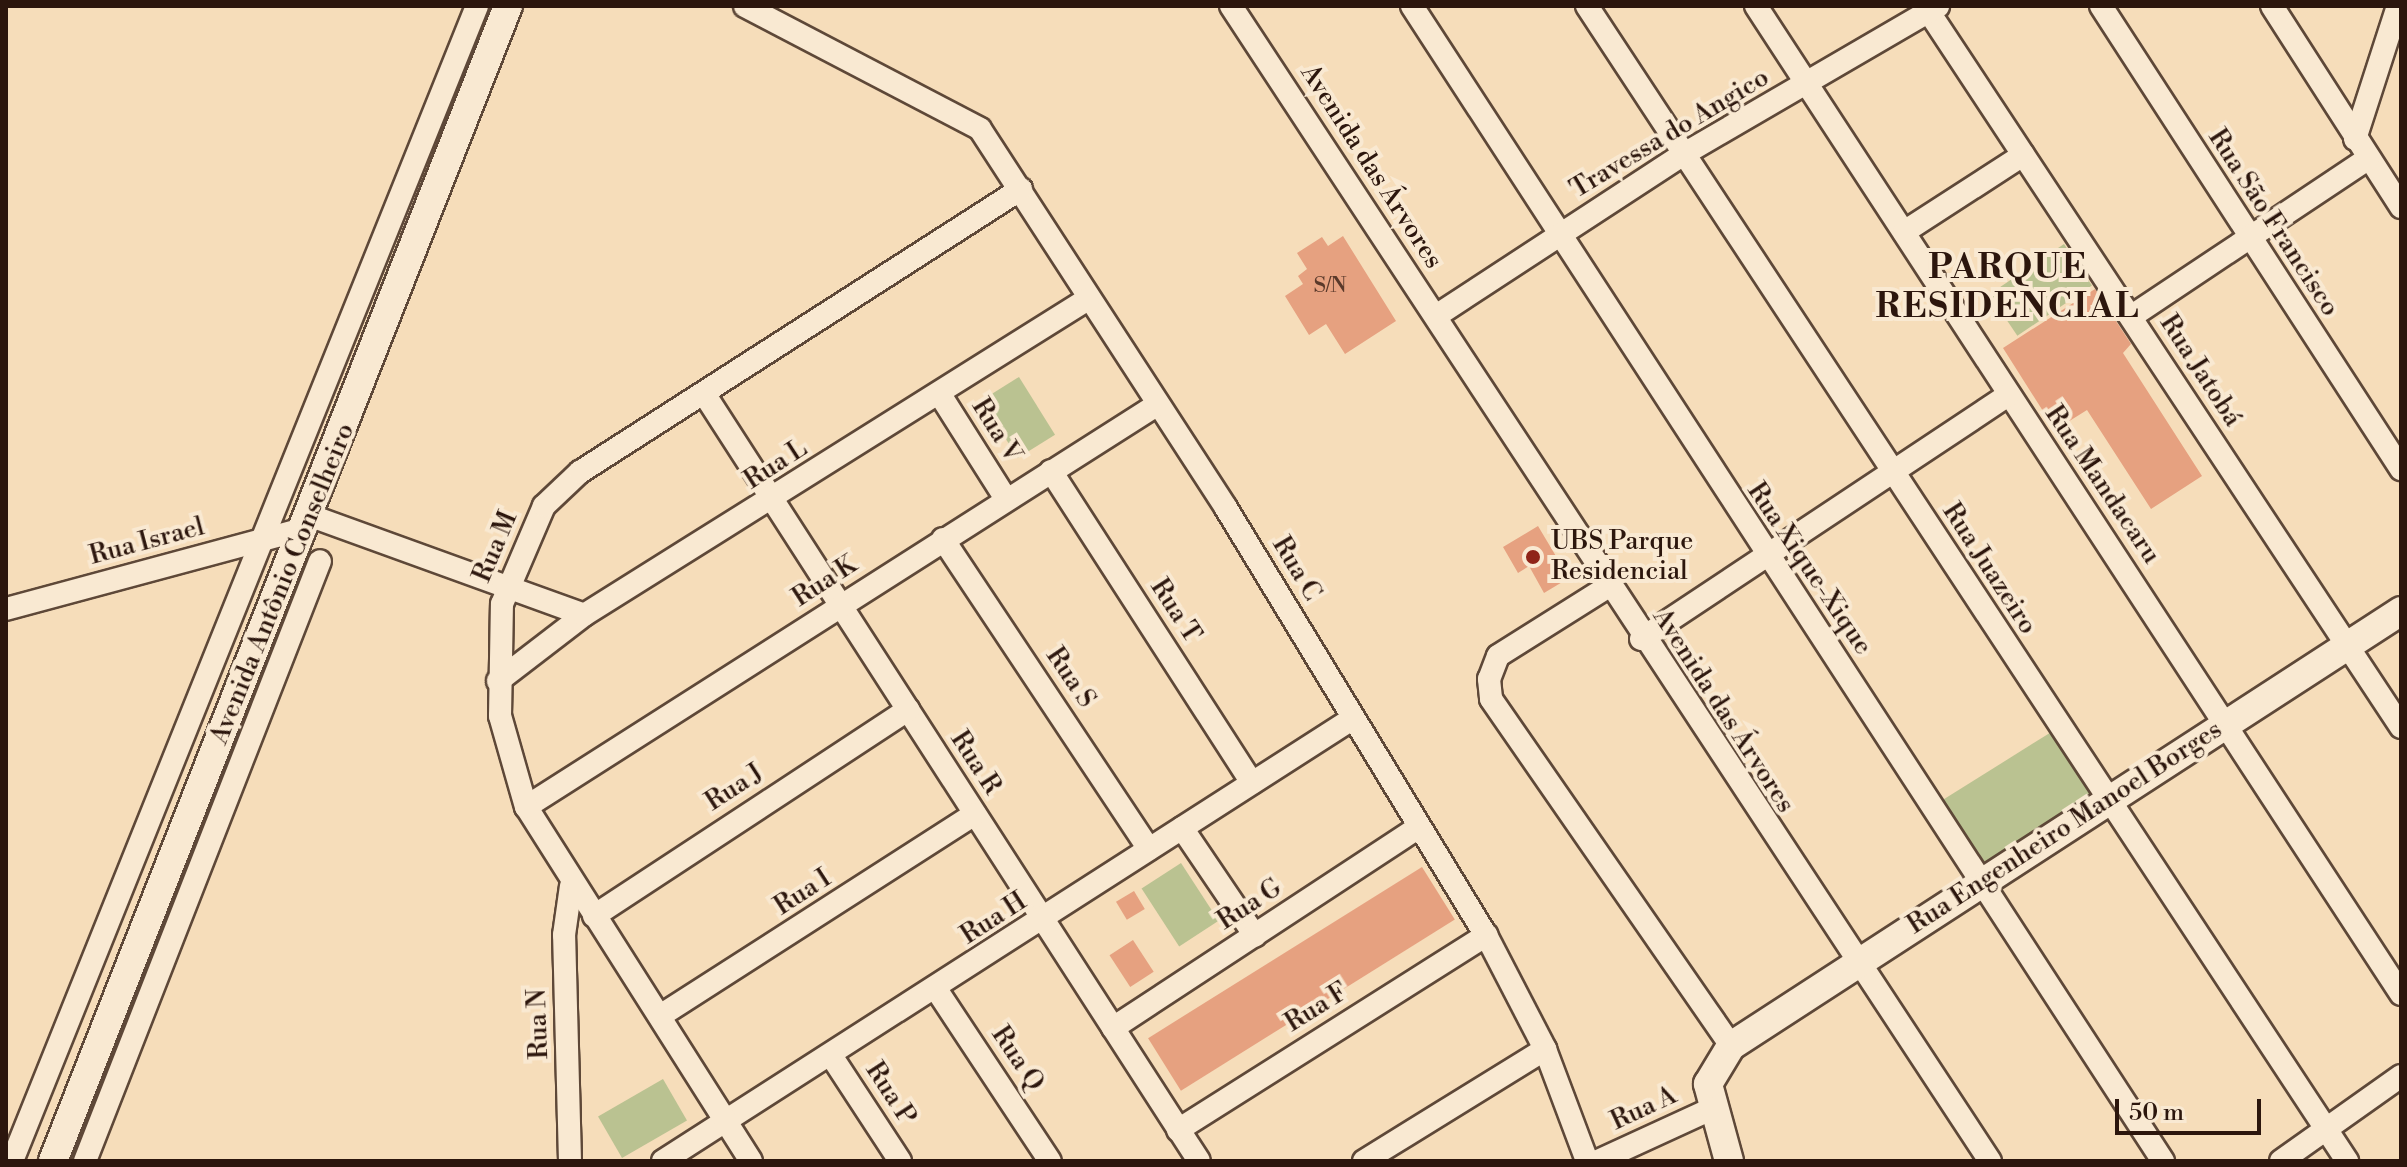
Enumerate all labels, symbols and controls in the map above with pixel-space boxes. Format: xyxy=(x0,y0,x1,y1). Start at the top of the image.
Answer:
street label: Avenida das Árvores xyxy=(1293,59,1449,275)
street label: Travessa do Angico xyxy=(1565,62,1775,206)
street label: Rua São Francisco xyxy=(2201,124,2345,322)
district label: PARQUE RESIDENCIAL xyxy=(1876,248,2140,328)
house number: S/N xyxy=(1313,273,1347,299)
street label: Rua Jatobá xyxy=(2152,309,2248,433)
street label: Rua V xyxy=(964,393,1028,469)
street label: Rua Mandacaru xyxy=(2038,400,2166,570)
street label: Avenida Antônio Conselheiro xyxy=(204,419,362,749)
street label: Rua L xyxy=(739,433,813,497)
street label: Rua Xique-Xique xyxy=(1740,477,1878,661)
street label: Rua Juazeiro xyxy=(1935,498,2043,640)
street label: Rua M xyxy=(467,507,525,587)
street label: Rua Israel xyxy=(86,512,208,572)
place label: UBS Parque Residencial xyxy=(1551,526,1693,588)
street label: Rua C xyxy=(1265,531,1327,607)
marker: UBS Parque Residencial xyxy=(1522,546,1544,568)
street label: Rua K xyxy=(787,550,863,614)
street label: Rua T xyxy=(1143,573,1207,649)
street label: Avenida das Árvores xyxy=(1645,603,1801,819)
street label: Rua S xyxy=(1039,642,1101,714)
street label: Rua Engenheiro Manoel Borges xyxy=(1902,715,2228,941)
street label: Rua R xyxy=(943,725,1007,801)
street label: Rua J xyxy=(700,758,770,818)
street label: Rua I xyxy=(769,863,837,923)
street label: Rua G xyxy=(1212,873,1288,937)
street label: Rua H xyxy=(955,886,1033,952)
street label: Rua F xyxy=(1280,977,1354,1039)
street label: Rua N xyxy=(522,988,556,1060)
street label: Rua Q xyxy=(984,1021,1050,1097)
street label: Rua P xyxy=(858,1057,922,1131)
street label: Rua A xyxy=(1606,1080,1682,1138)
scale bar xyxy=(2119,1083,2265,1133)
text: 50 m xyxy=(2129,1098,2184,1128)

